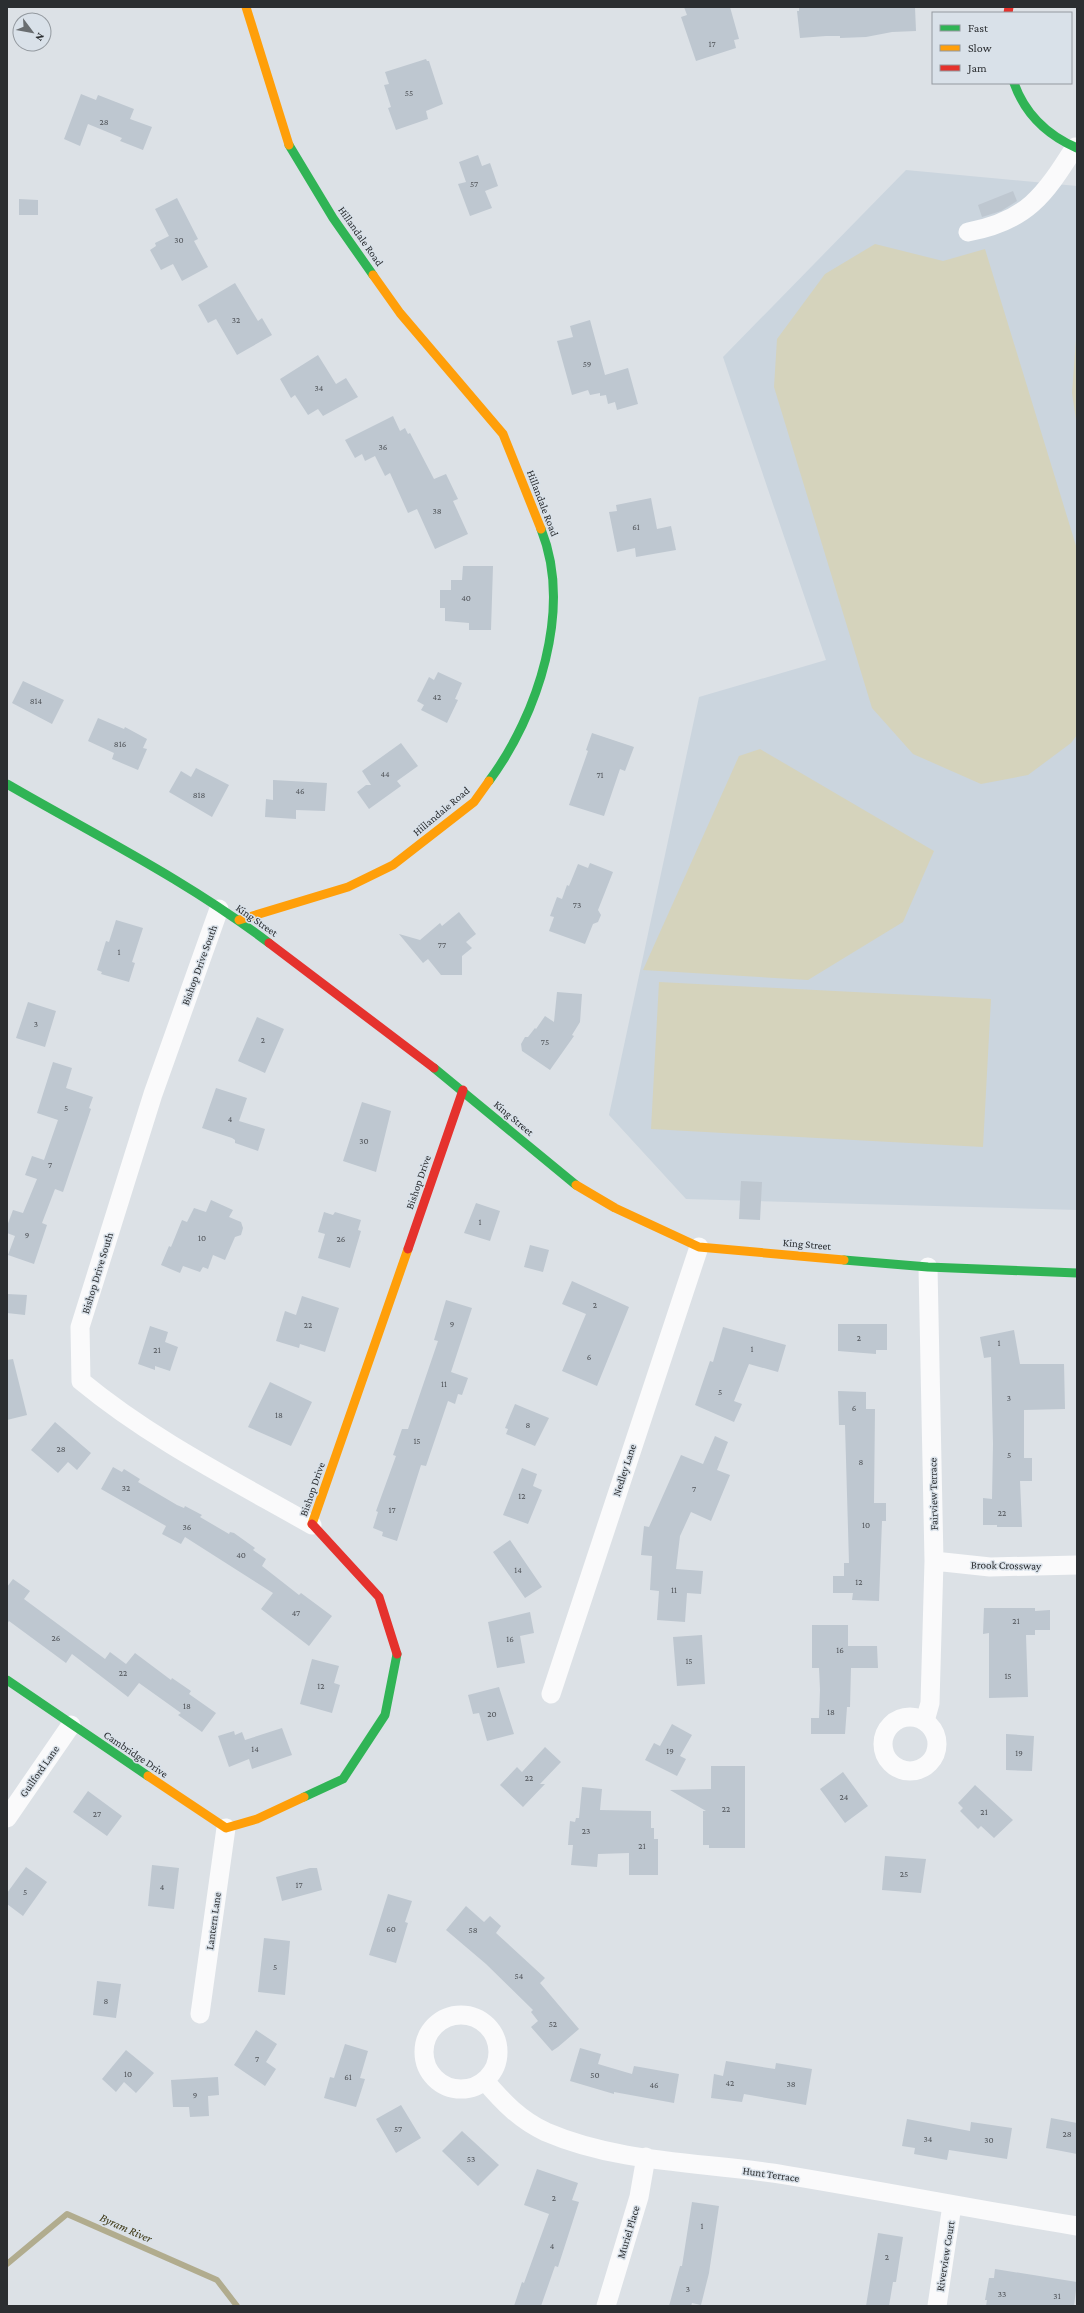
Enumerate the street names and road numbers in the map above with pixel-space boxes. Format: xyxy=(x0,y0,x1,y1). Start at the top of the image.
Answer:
street label: Hillandale Road xyxy=(336,204,386,268)
street label: Hillandale Road xyxy=(525,468,561,538)
street label: Hillandale Road xyxy=(410,784,472,838)
street label: King Street xyxy=(233,901,280,940)
street label: Bishop Drive South xyxy=(179,923,220,1007)
street label: King Street xyxy=(491,1098,537,1139)
street label: Bishop Drive xyxy=(403,1153,434,1211)
street label: Bishop Drive South xyxy=(79,1231,116,1315)
street label: King Street xyxy=(782,1236,832,1253)
street label: Nedley Lane xyxy=(610,1442,639,1498)
street label: Fairview Terrace xyxy=(926,1458,940,1530)
street label: Bishop Drive xyxy=(297,1460,328,1518)
street label: Brook Crossway xyxy=(971,1558,1042,1573)
street label: Cambridge Drive xyxy=(101,1728,170,1781)
street label: Guilford Lane xyxy=(17,1743,61,1799)
street label: Lantern Lane xyxy=(203,1891,223,1951)
street label: Hunt Terrace xyxy=(742,2164,800,2184)
street label: Muriel Place xyxy=(614,2204,642,2260)
street label: Riverview Court xyxy=(934,2220,957,2292)

